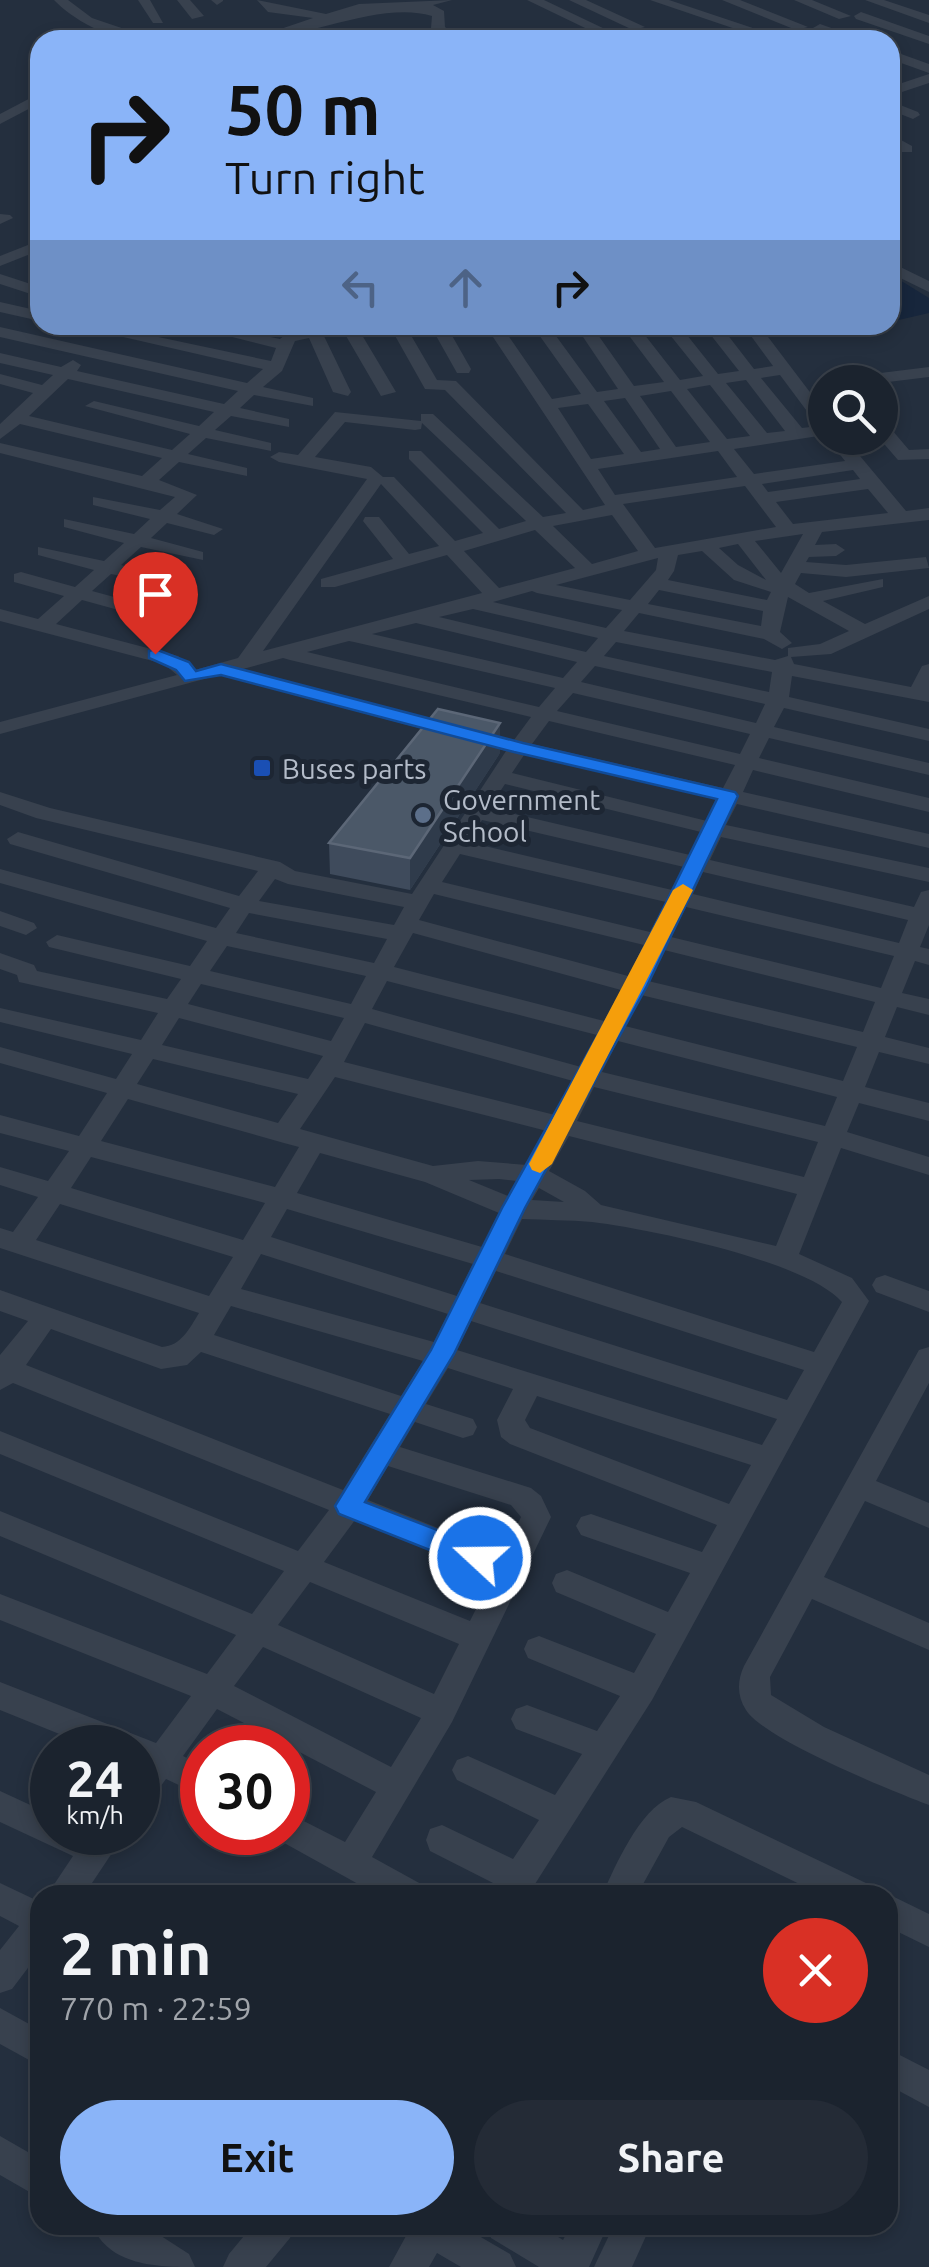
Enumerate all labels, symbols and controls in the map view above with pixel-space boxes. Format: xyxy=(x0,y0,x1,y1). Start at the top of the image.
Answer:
icon: right xyxy=(60,70,190,200)
text: 50 m xyxy=(225,70,381,148)
text: Turn right xyxy=(225,152,425,203)
icon: left xyxy=(333,260,388,315)
icon: ahead xyxy=(438,260,493,315)
icon: right xyxy=(543,260,598,315)
map controls xyxy=(808,365,898,455)
button: search xyxy=(808,365,898,455)
pin xyxy=(113,552,198,655)
icon: arrive xyxy=(128,567,183,622)
place label: Buses parts xyxy=(282,753,426,784)
marker: Buses parts xyxy=(251,757,273,779)
place label: Government School xyxy=(443,784,600,847)
marker: Government School xyxy=(412,804,434,826)
position arrow xyxy=(428,1506,532,1610)
speed limit sign: 30 xyxy=(180,1725,310,1855)
text: 24 xyxy=(67,1750,123,1806)
text: km/h xyxy=(66,1801,124,1829)
button: close xyxy=(763,1918,868,2023)
text: 2 min xyxy=(60,1919,212,1986)
text: 770 m · 22:59 xyxy=(60,1990,252,2026)
button: Exit xyxy=(60,2100,454,2215)
button: Share xyxy=(474,2100,868,2215)

